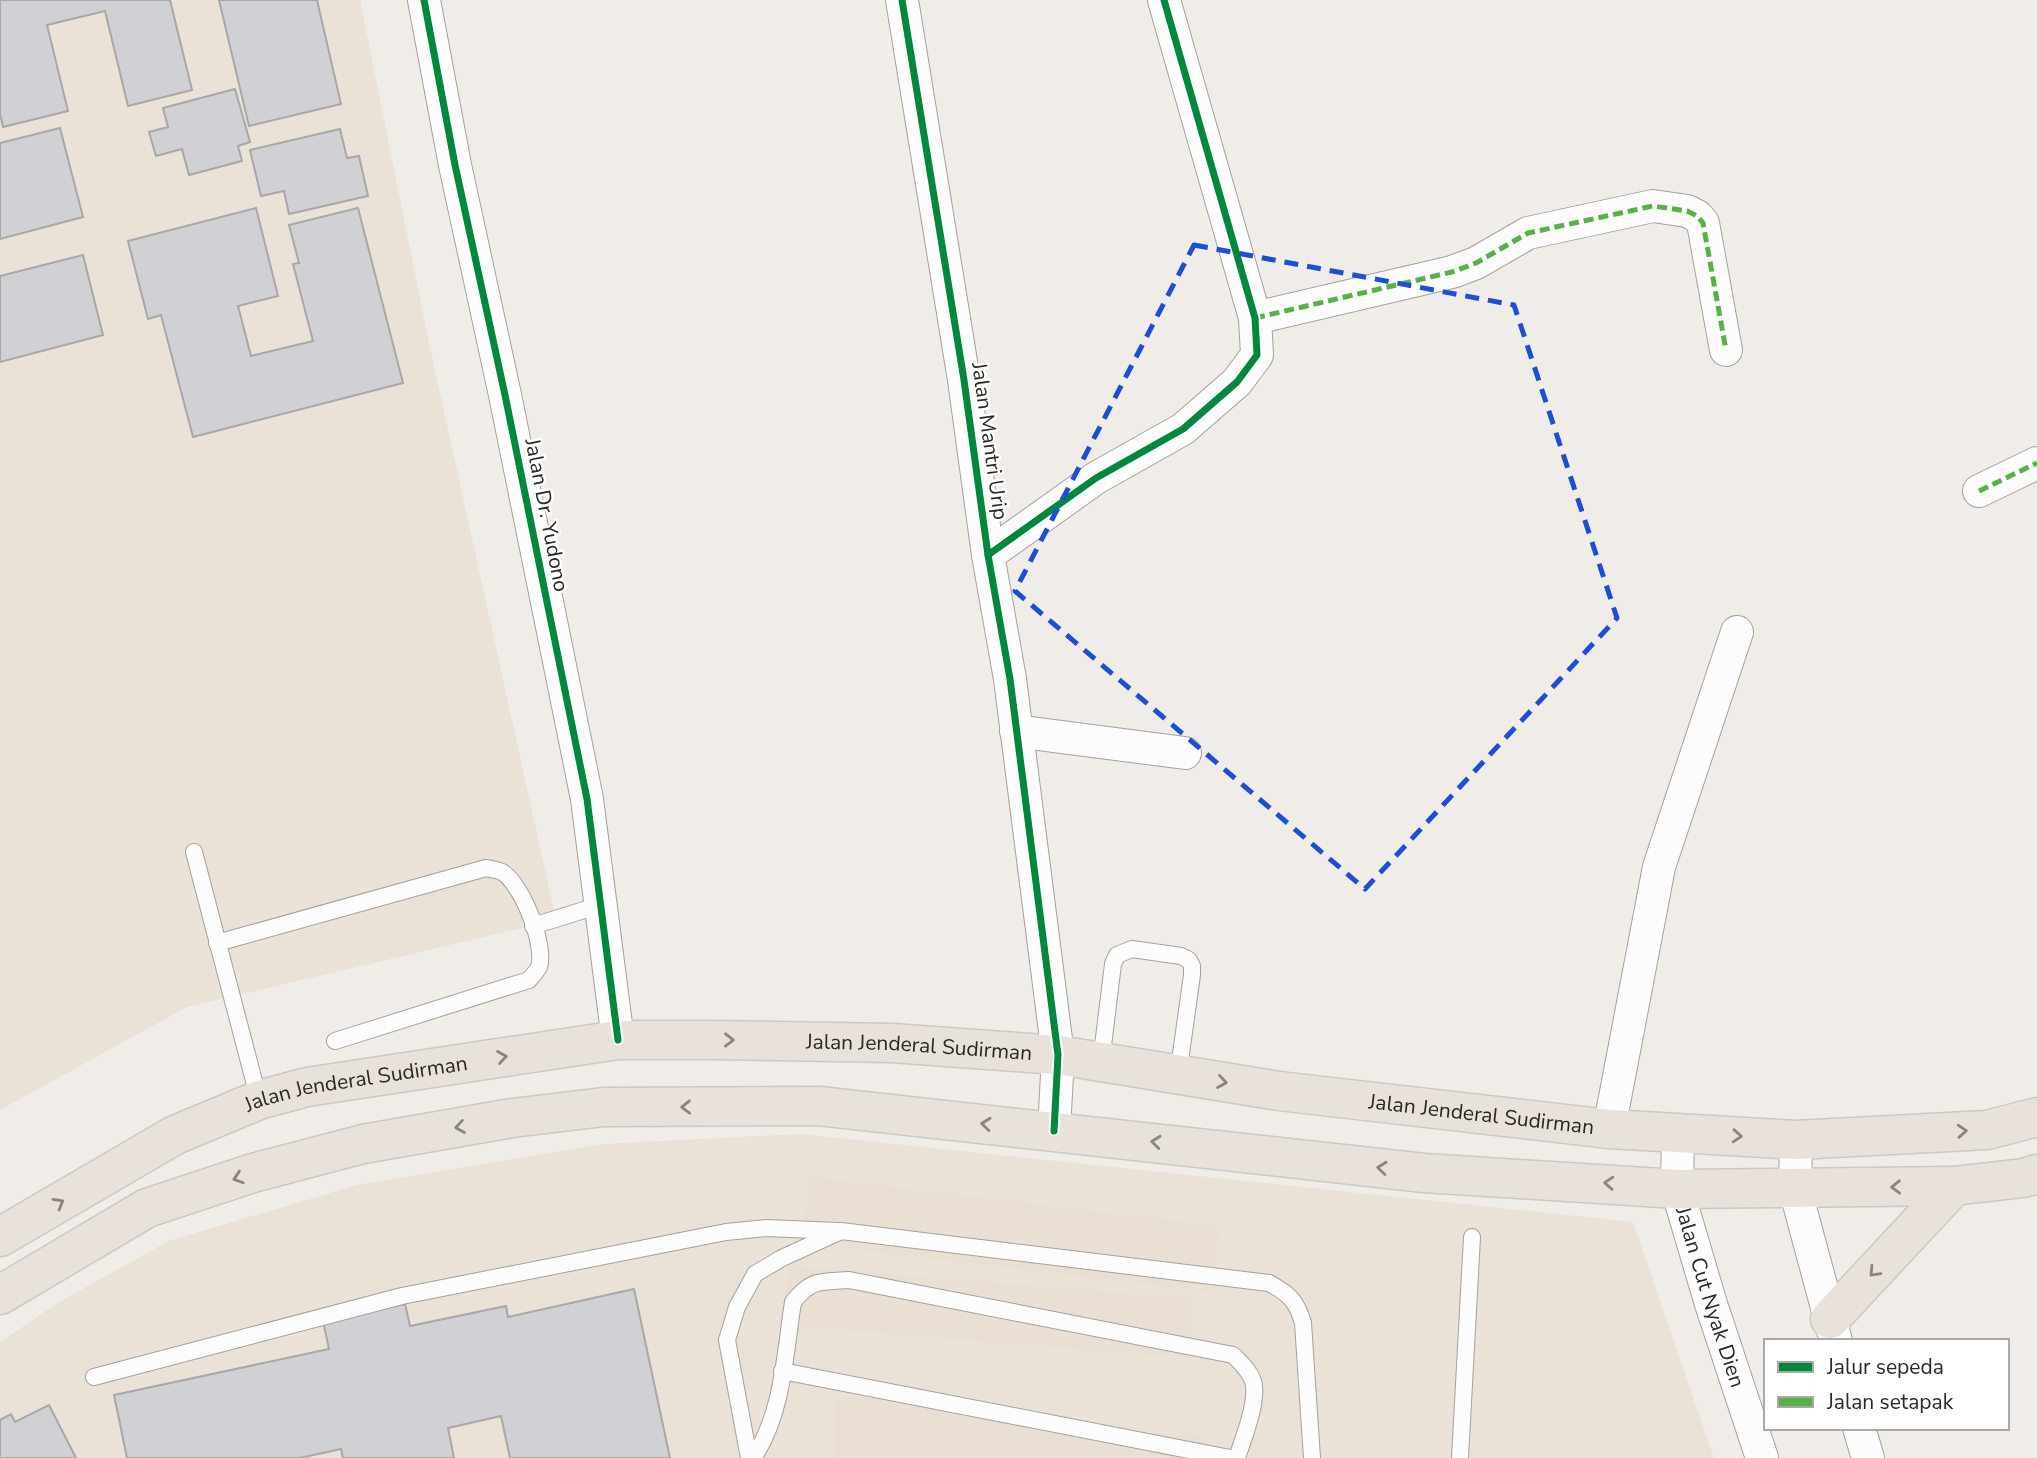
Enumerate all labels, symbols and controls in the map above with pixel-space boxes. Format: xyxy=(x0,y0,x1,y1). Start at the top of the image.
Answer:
street label: Jalan Mantri Urip xyxy=(965,359,1015,522)
street label: Jalan Dr. Yudono xyxy=(518,435,576,594)
street label: Jalan Jenderal Sudirman xyxy=(805,1028,1033,1067)
one-way arrow xyxy=(724,1032,734,1048)
street label: Jalan Jenderal Sudirman xyxy=(239,1049,469,1119)
one-way arrow xyxy=(497,1050,508,1065)
one-way arrow xyxy=(1216,1074,1228,1089)
street label: Jalan Jenderal Sudirman xyxy=(1366,1087,1596,1141)
one-way arrow xyxy=(680,1099,690,1115)
one-way arrow xyxy=(980,1116,992,1131)
one-way arrow xyxy=(454,1119,465,1134)
one-way arrow xyxy=(1957,1124,1968,1139)
one-way arrow xyxy=(1732,1128,1743,1143)
one-way arrow xyxy=(1150,1135,1161,1150)
one-way arrow xyxy=(1376,1160,1388,1175)
one-way arrow xyxy=(233,1170,245,1184)
one-way arrow xyxy=(1603,1176,1614,1191)
one-way arrow xyxy=(1891,1179,1901,1195)
one-way arrow xyxy=(51,1198,64,1211)
street label: Jalan Cut Nyak Dien xyxy=(1669,1202,1752,1391)
one-way arrow xyxy=(1869,1264,1882,1277)
legend xyxy=(1764,1339,2009,1430)
text: Jalur sepeda xyxy=(1826,1353,1944,1381)
text: Jalan setapak xyxy=(1826,1388,1954,1416)

